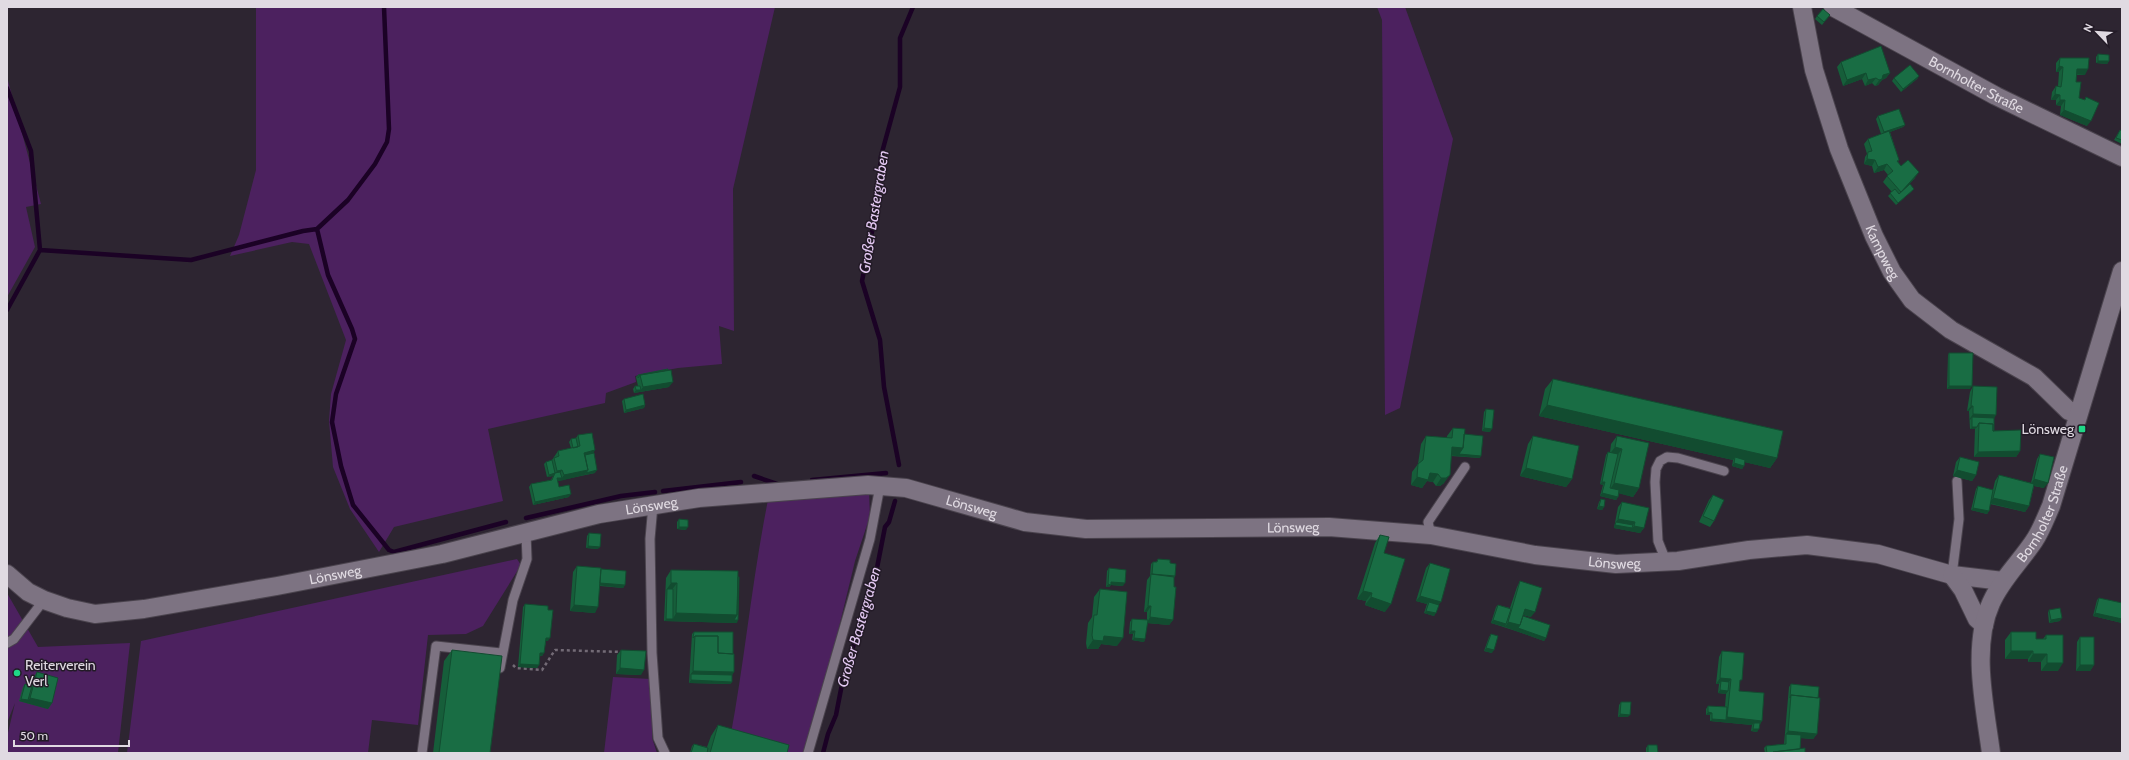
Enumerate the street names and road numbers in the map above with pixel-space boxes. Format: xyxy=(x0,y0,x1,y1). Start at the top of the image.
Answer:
street label: Bornholter Straße xyxy=(1926,52,2027,117)
street label: Kampweg xyxy=(1861,222,1904,284)
street label: Bornholter Straße xyxy=(2012,463,2072,566)
street label: Lönsweg xyxy=(944,491,1000,523)
street label: Lönsweg xyxy=(624,492,680,519)
street label: Lönsweg xyxy=(1267,518,1320,537)
street label: Lönsweg xyxy=(1587,552,1642,573)
street label: Lönsweg xyxy=(308,561,364,589)

